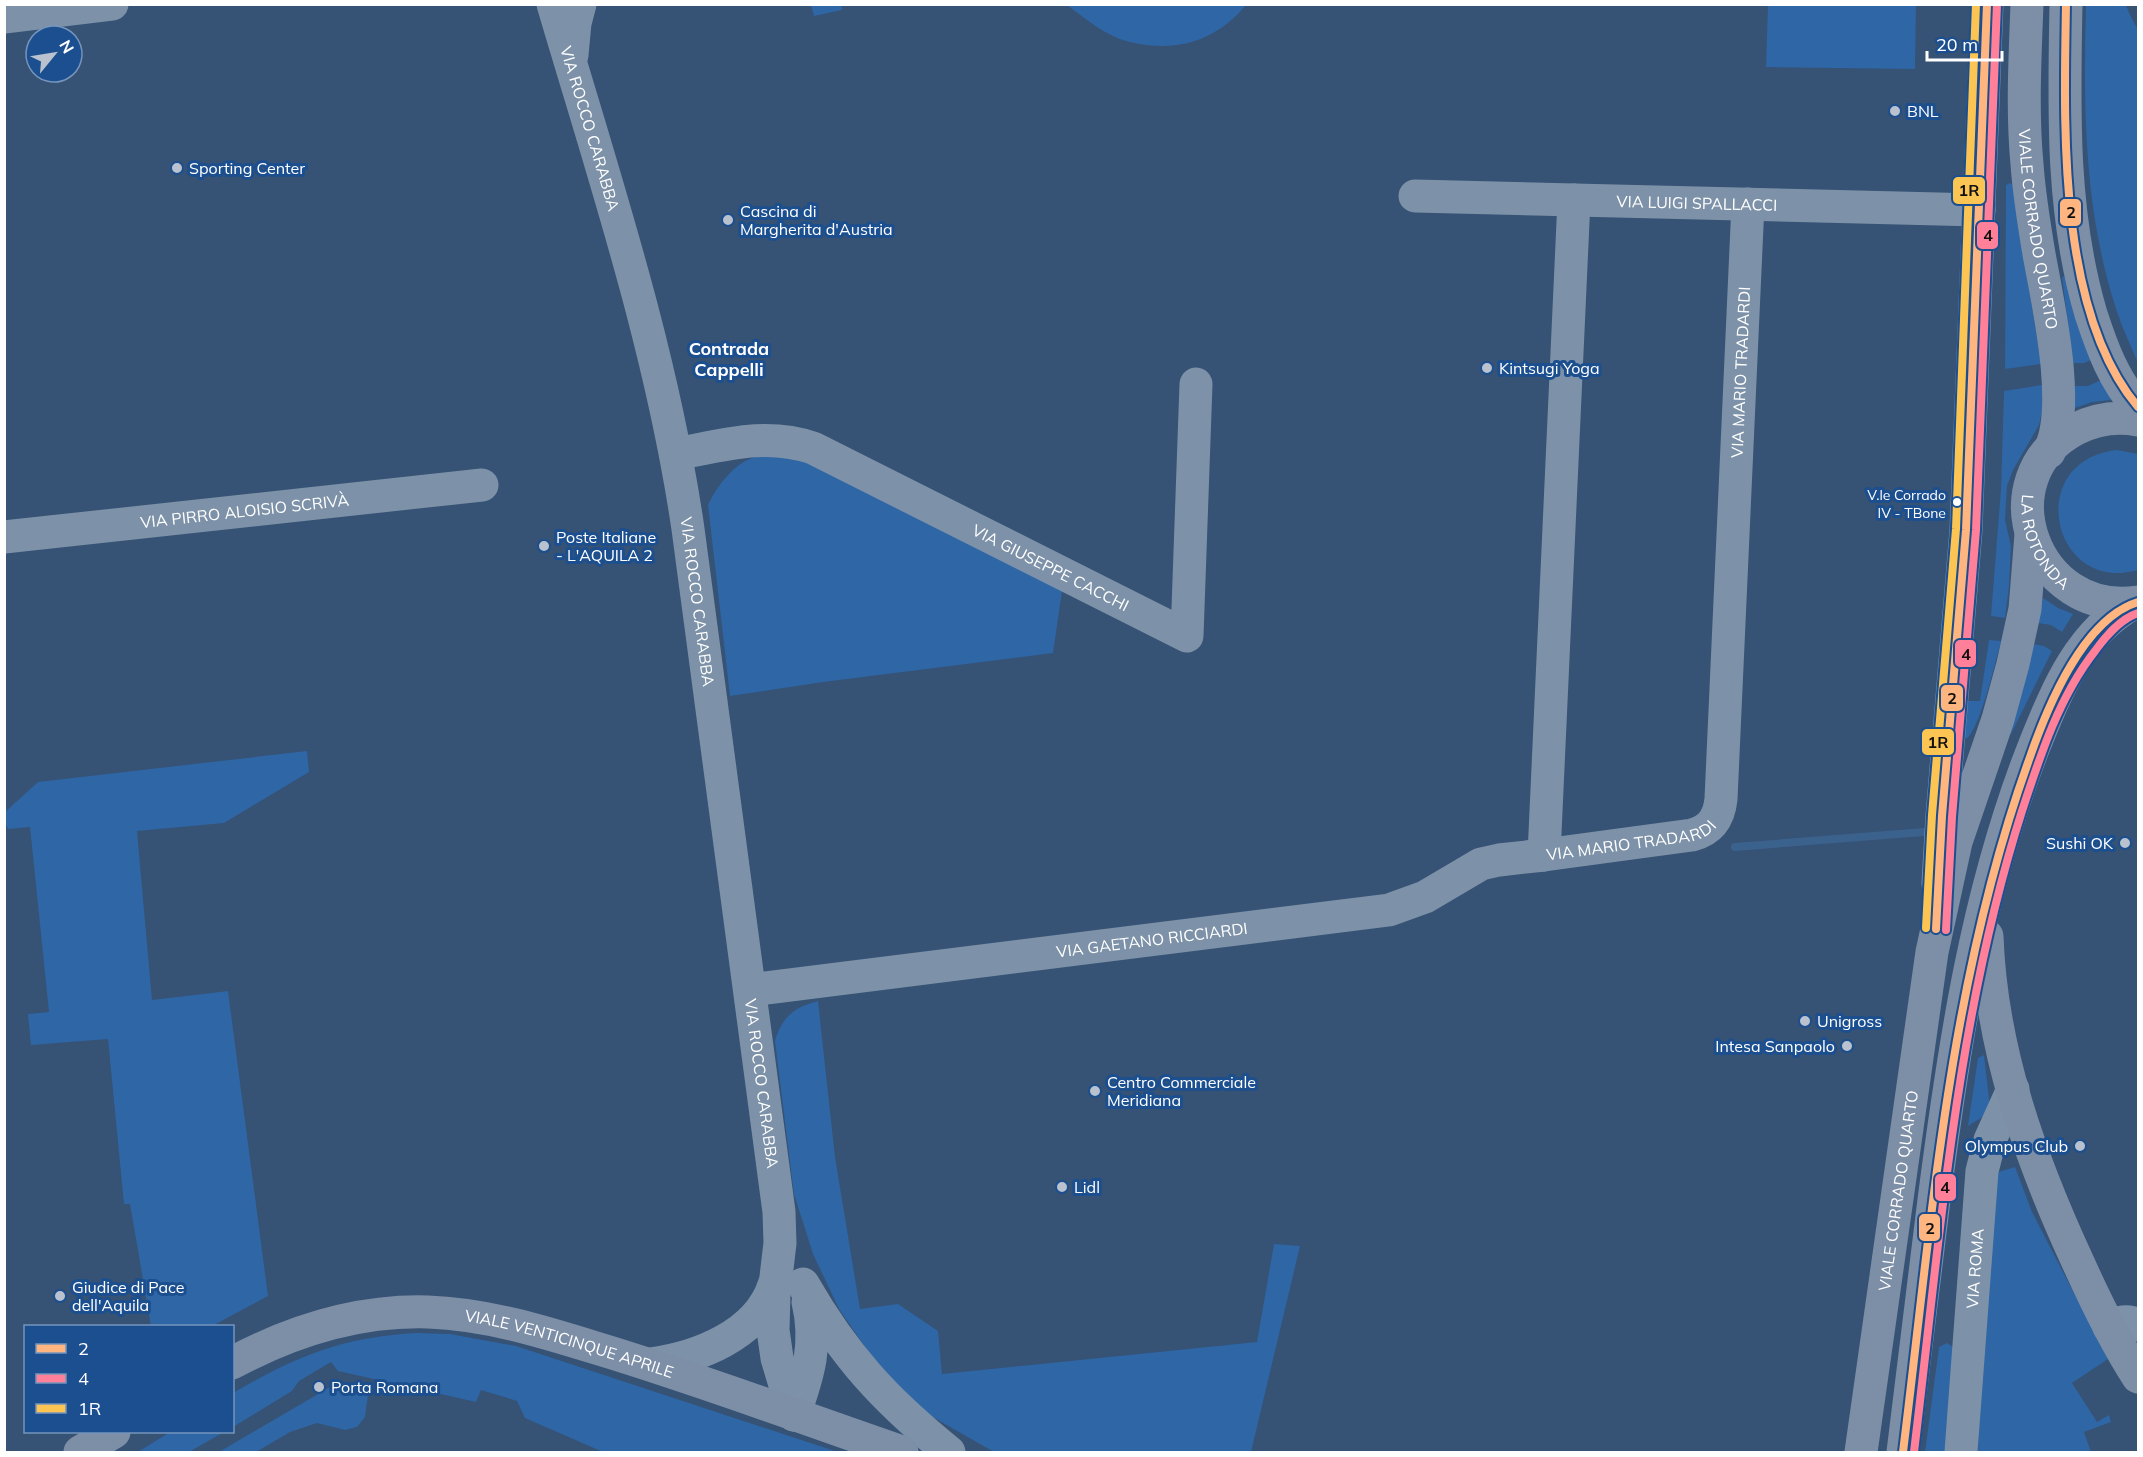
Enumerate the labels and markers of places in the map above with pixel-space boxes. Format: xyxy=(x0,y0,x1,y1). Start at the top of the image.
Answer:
place label: BNL xyxy=(1907,101,1939,121)
marker: BNL xyxy=(1888,104,1902,118)
place label: Sporting Center xyxy=(189,158,305,178)
marker: Sporting Center xyxy=(170,161,184,175)
place label: Cascina di Margherita d'Austria xyxy=(740,201,893,239)
marker: Cascina di Margherita d'Austria xyxy=(721,213,735,227)
place label: Kintsugi Yoga xyxy=(1499,358,1600,378)
marker: Kintsugi Yoga xyxy=(1480,361,1494,375)
place label: V.le Corrado IV - TBone xyxy=(1867,486,1946,522)
marker: V.le Corrado IV - TBone xyxy=(1951,496,1963,508)
place label: Poste Italiane - L'AQUILA 2 xyxy=(556,527,656,565)
marker: Poste Italiane - L'AQUILA 2 xyxy=(537,539,551,553)
place label: Sushi OK xyxy=(2046,833,2114,853)
marker: Sushi OK xyxy=(2118,836,2132,850)
place label: Unigross xyxy=(1817,1011,1882,1031)
marker: Unigross xyxy=(1798,1014,1812,1028)
place label: Intesa Sanpaolo xyxy=(1715,1036,1835,1056)
marker: Intesa Sanpaolo xyxy=(1840,1039,1854,1053)
place label: Centro Commerciale Meridiana xyxy=(1107,1072,1256,1110)
marker: Centro Commerciale Meridiana xyxy=(1088,1084,1102,1098)
place label: Olympus Club xyxy=(1965,1136,2068,1156)
marker: Olympus Club xyxy=(2073,1139,2087,1153)
place label: Lidl xyxy=(1074,1177,1100,1197)
marker: Lidl xyxy=(1055,1180,1069,1194)
place label: Giudice di Pace dell'Aquila xyxy=(72,1277,184,1315)
marker: Giudice di Pace dell'Aquila xyxy=(53,1289,67,1303)
place label: Porta Romana xyxy=(331,1377,438,1397)
marker: Porta Romana xyxy=(312,1380,326,1394)

